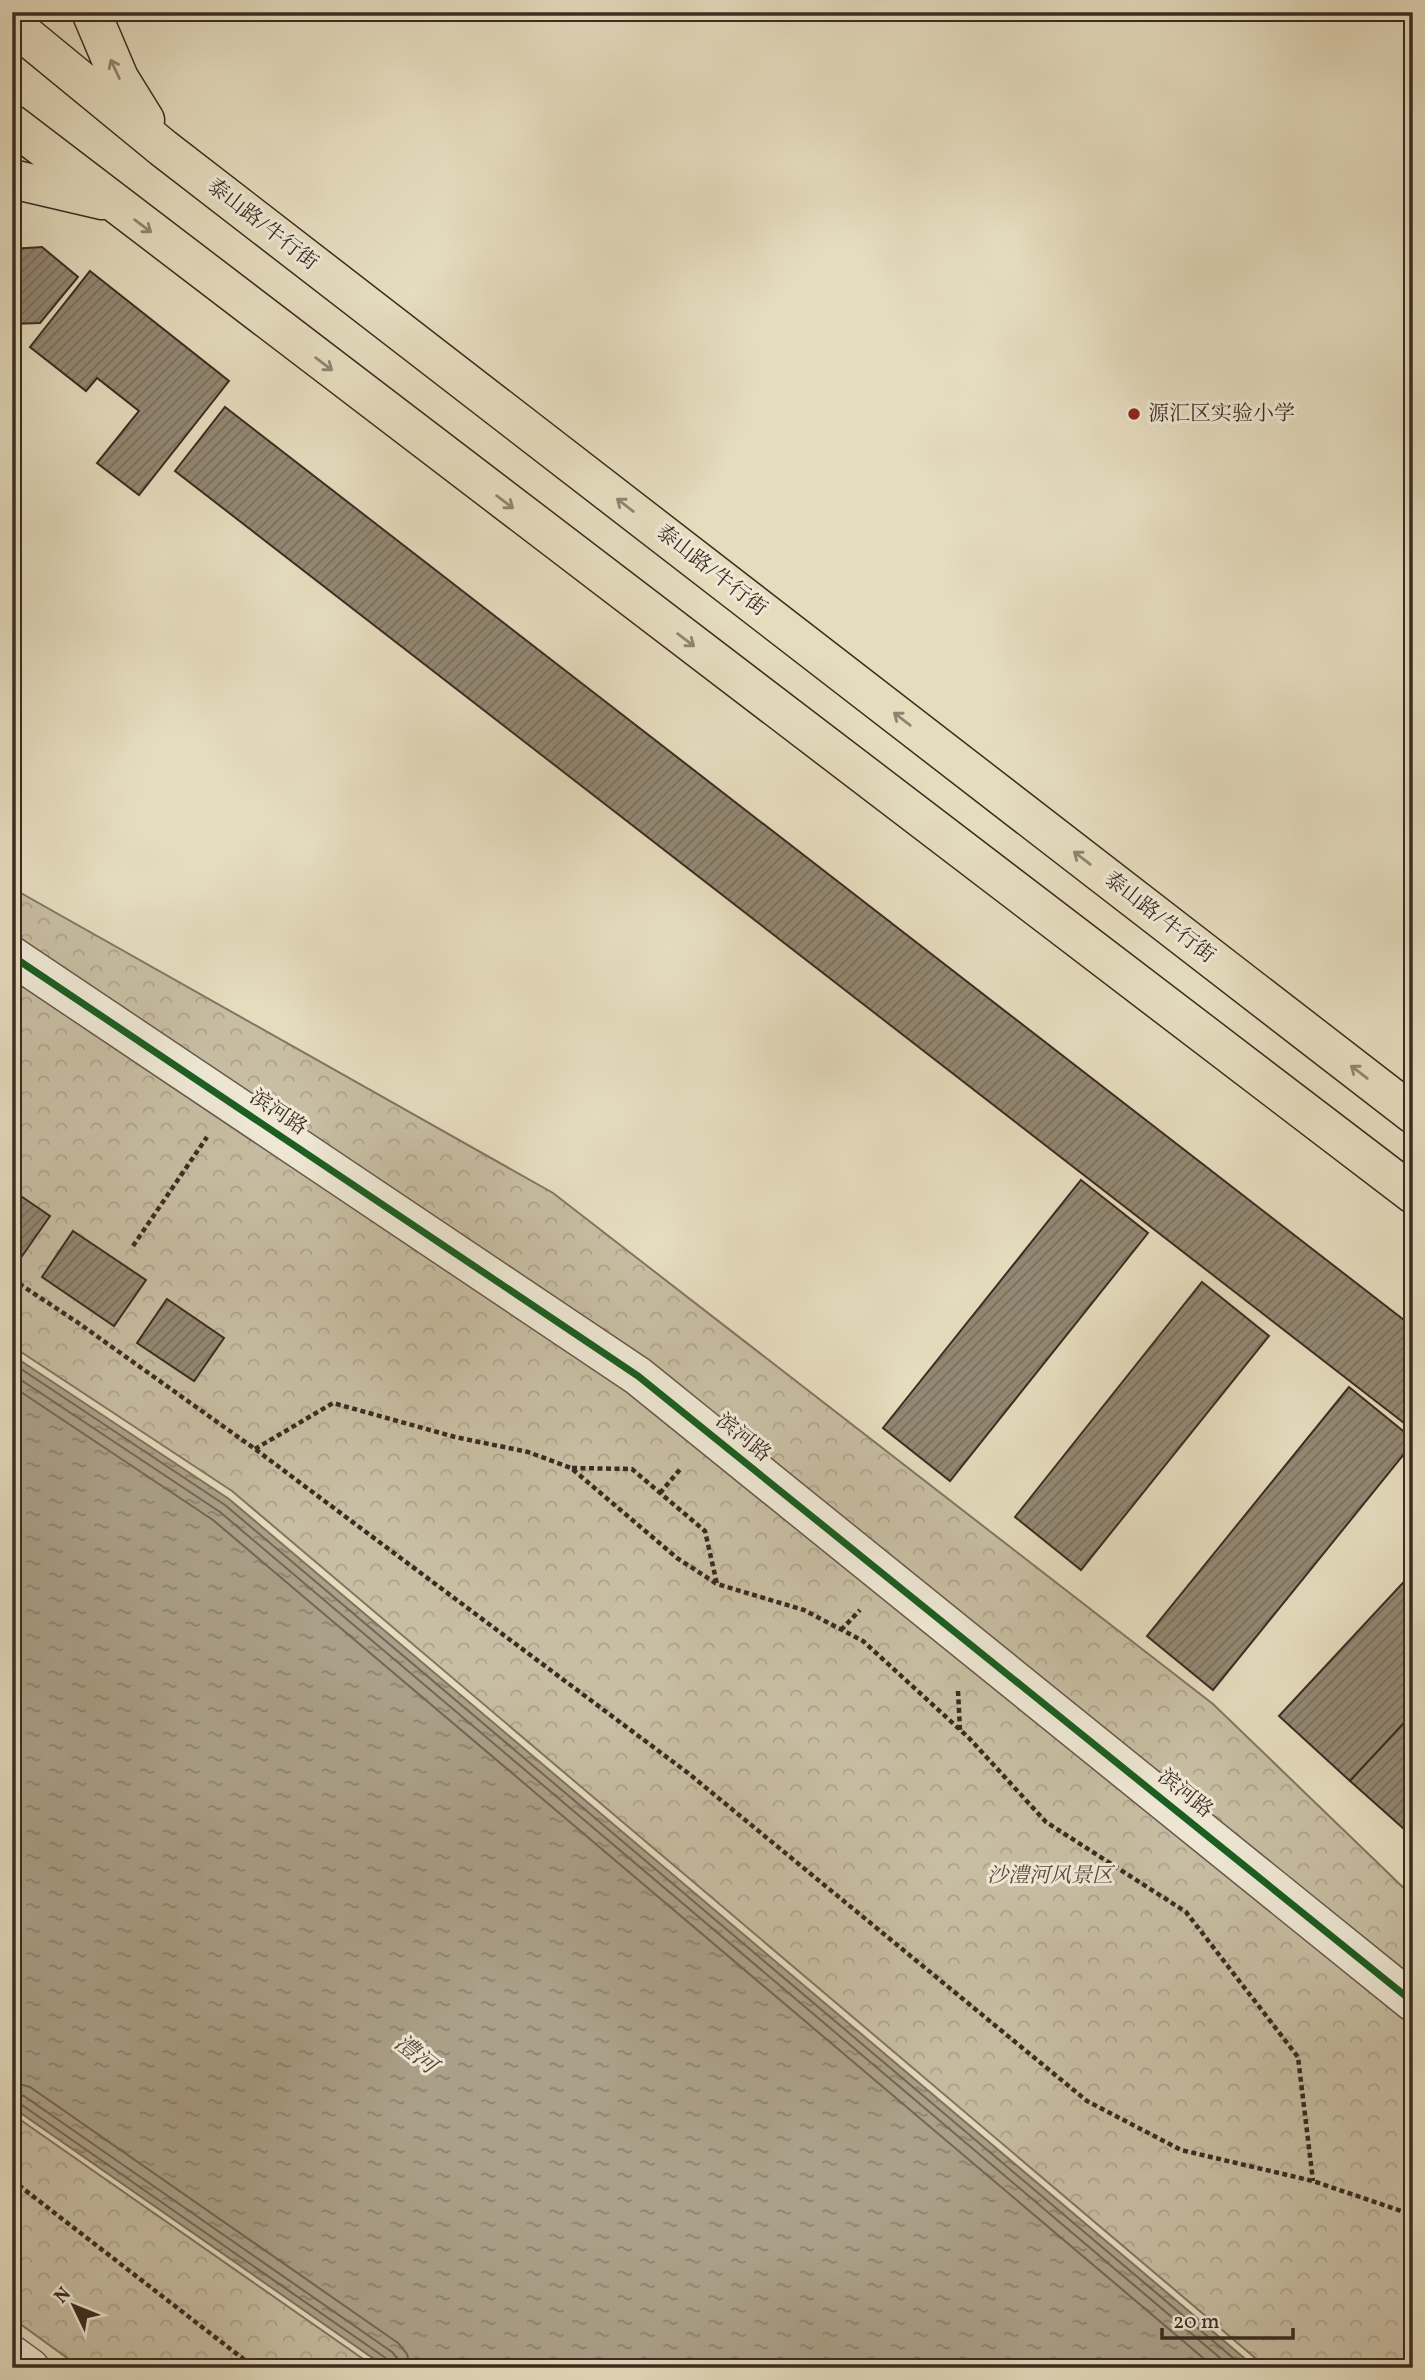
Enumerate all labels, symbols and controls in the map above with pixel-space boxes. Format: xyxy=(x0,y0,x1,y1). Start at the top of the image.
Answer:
one-way arrow xyxy=(108,59,121,80)
street label: 泰山路/牛行街 xyxy=(200,172,324,278)
one-way arrow xyxy=(134,218,152,233)
one-way arrow xyxy=(315,356,333,371)
place label: 源汇区实验小学 xyxy=(1148,400,1295,429)
marker: 源汇区实验小学 xyxy=(1126,406,1142,422)
one-way arrow xyxy=(495,494,514,509)
one-way arrow xyxy=(616,498,635,513)
street label: 泰山路/牛行街 xyxy=(649,518,773,624)
one-way arrow xyxy=(676,632,695,647)
one-way arrow xyxy=(893,712,912,727)
one-way arrow xyxy=(1073,851,1092,866)
street label: 泰山路/牛行街 xyxy=(1097,865,1221,971)
one-way arrow xyxy=(1350,1065,1368,1080)
street label: 滨河路 xyxy=(244,1083,312,1143)
street label: 滨河路 xyxy=(709,1407,777,1469)
street label: 滨河路 xyxy=(1151,1763,1219,1825)
park label: 沙澧河风景区 xyxy=(987,1862,1116,1891)
water label: 澧河 xyxy=(387,2028,446,2084)
north arrow xyxy=(38,2272,108,2342)
text: N xyxy=(49,2282,77,2310)
scale bar xyxy=(1162,2296,1294,2340)
text: 20 m xyxy=(1173,2308,1219,2337)

